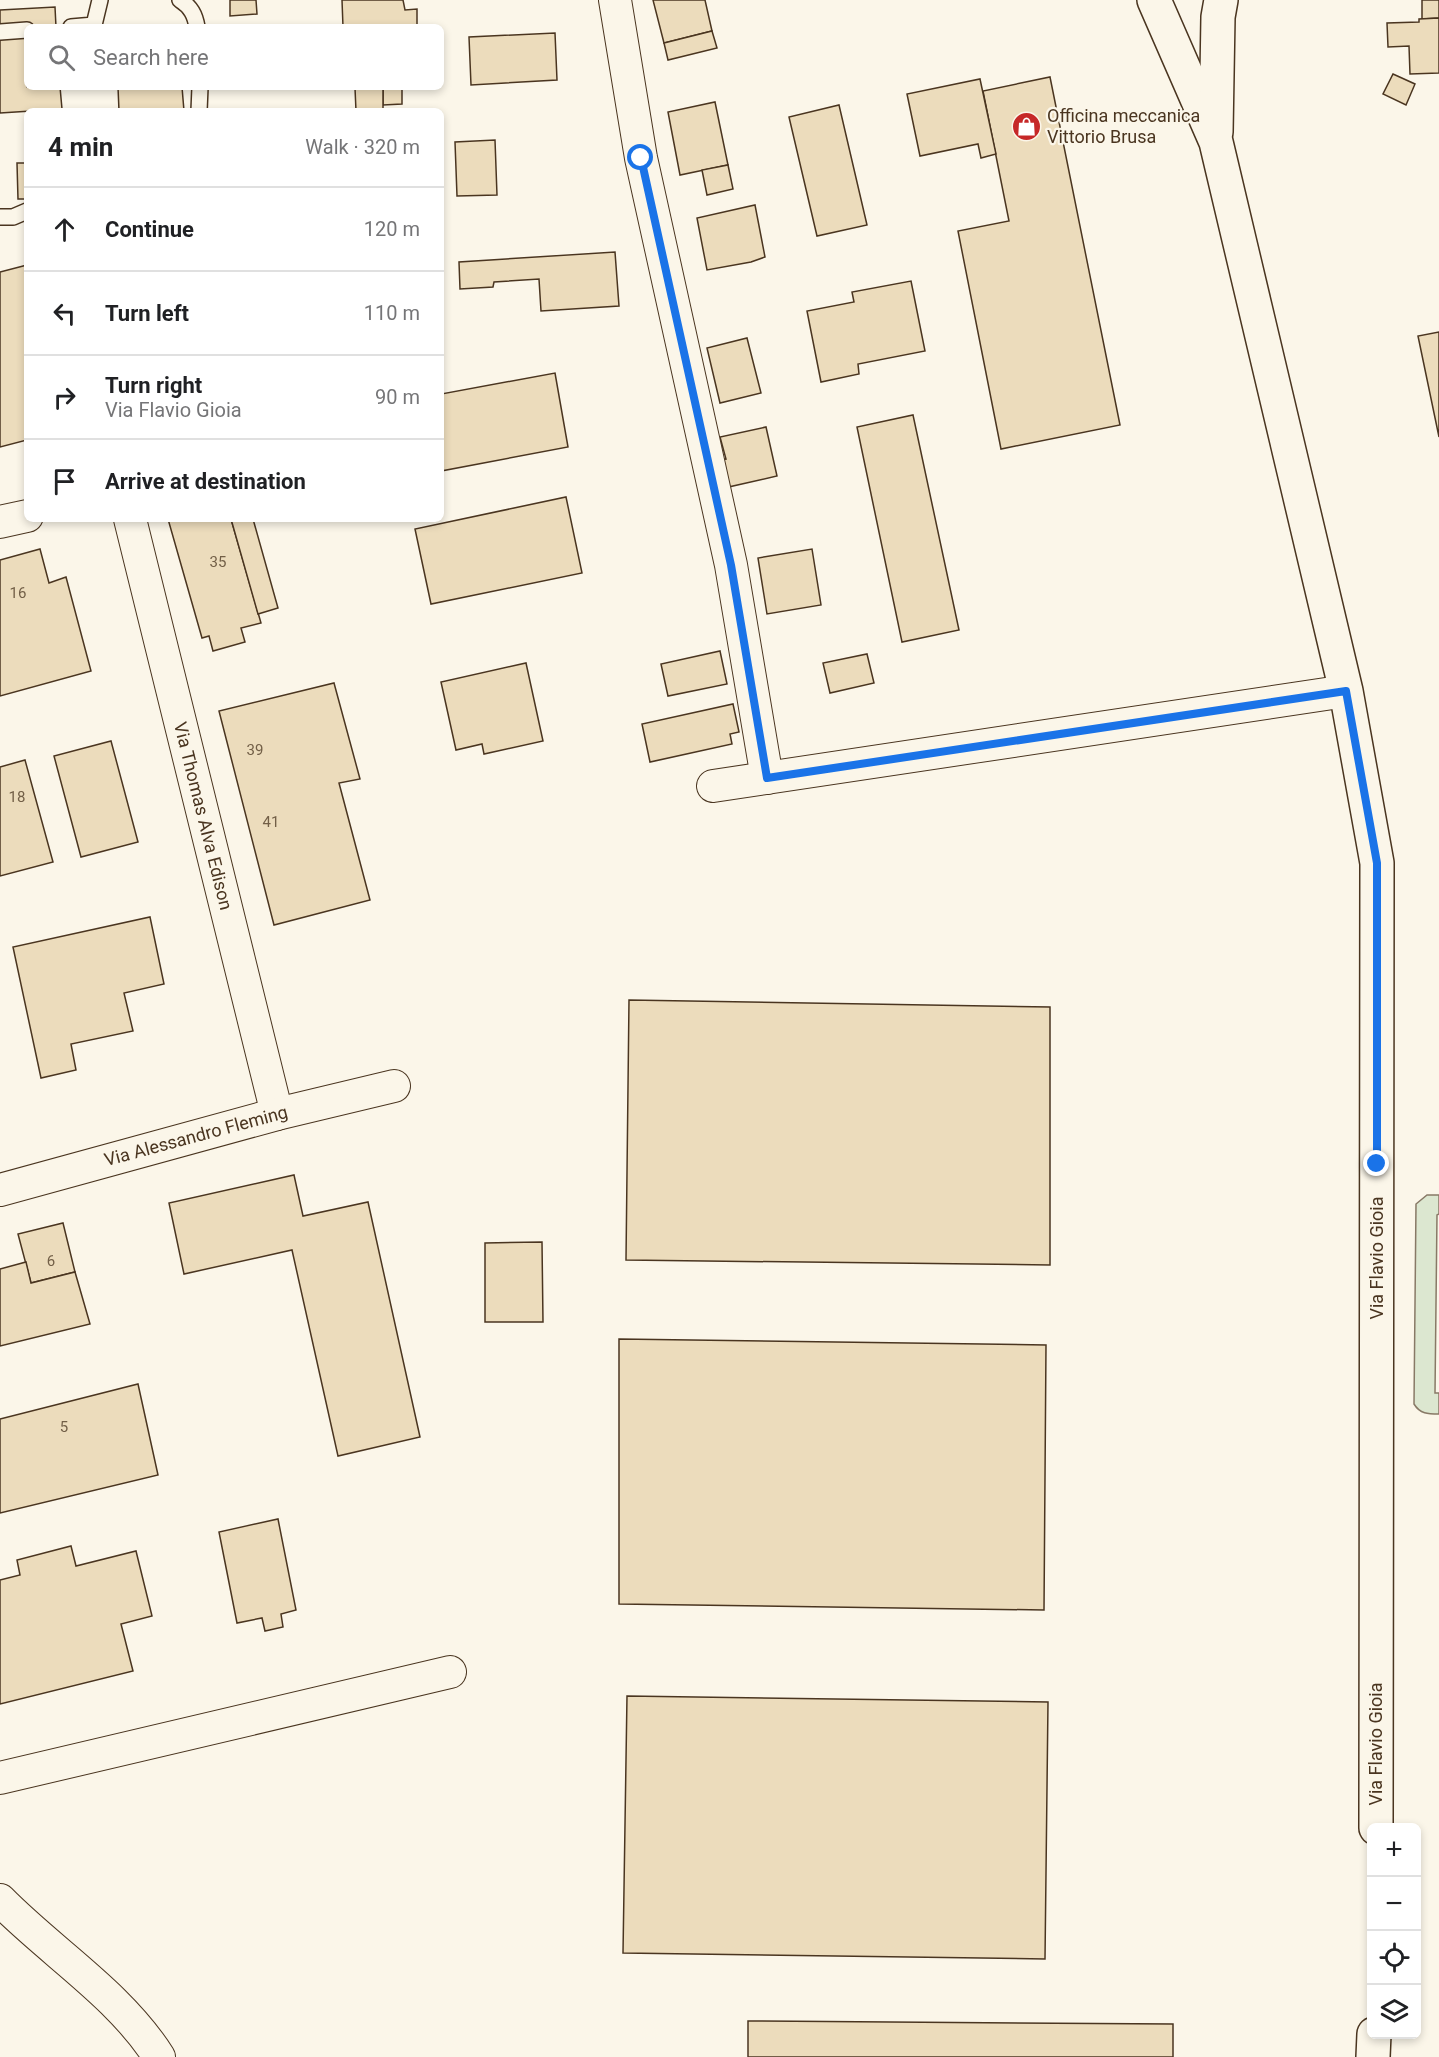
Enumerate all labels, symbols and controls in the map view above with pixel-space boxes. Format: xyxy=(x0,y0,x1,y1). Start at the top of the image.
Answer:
search box xyxy=(24,24,444,90)
icon: search xyxy=(45,41,78,74)
text: Search here xyxy=(93,45,209,70)
place label: Officina meccanica Vittorio Brusa xyxy=(1047,105,1200,147)
shop icon: Officina meccanica Vittorio Brusa xyxy=(1010,110,1042,142)
text: 4 min xyxy=(48,132,113,162)
text: Walk · 320 m xyxy=(305,135,420,159)
route start xyxy=(627,144,653,170)
icon: ahead xyxy=(48,213,81,246)
text: Continue xyxy=(105,217,194,242)
text: 120 m xyxy=(364,217,420,241)
icon: left xyxy=(48,297,81,330)
text: Turn left xyxy=(105,301,189,326)
text: 110 m xyxy=(364,301,420,325)
text: Turn right xyxy=(105,373,202,398)
icon: right xyxy=(48,381,81,414)
text: 90 m xyxy=(375,385,420,409)
text: Via Flavio Gioia xyxy=(105,398,242,422)
icon: arrive xyxy=(48,465,81,498)
text: Arrive at destination xyxy=(105,469,306,494)
house number: 35 xyxy=(210,553,226,571)
house number: 16 xyxy=(10,584,26,602)
street label: Via Thomas Alva Edison xyxy=(170,720,237,912)
house number: 39 xyxy=(247,741,263,759)
house number: 18 xyxy=(9,788,25,806)
house number: 41 xyxy=(263,813,279,831)
street label: Via Alessandro Fleming xyxy=(102,1101,290,1170)
route end xyxy=(1363,1150,1389,1176)
street label: Via Flavio Gioia xyxy=(1366,1197,1387,1319)
house number: 6 xyxy=(47,1252,55,1270)
house number: 5 xyxy=(60,1418,68,1436)
street label: Via Flavio Gioia xyxy=(1365,1683,1386,1805)
map controls xyxy=(1367,1823,1421,2039)
button: + xyxy=(1367,1823,1421,1877)
button: − xyxy=(1367,1877,1421,1931)
button: locate xyxy=(1367,1931,1421,1985)
button: layers xyxy=(1367,1985,1421,2039)

